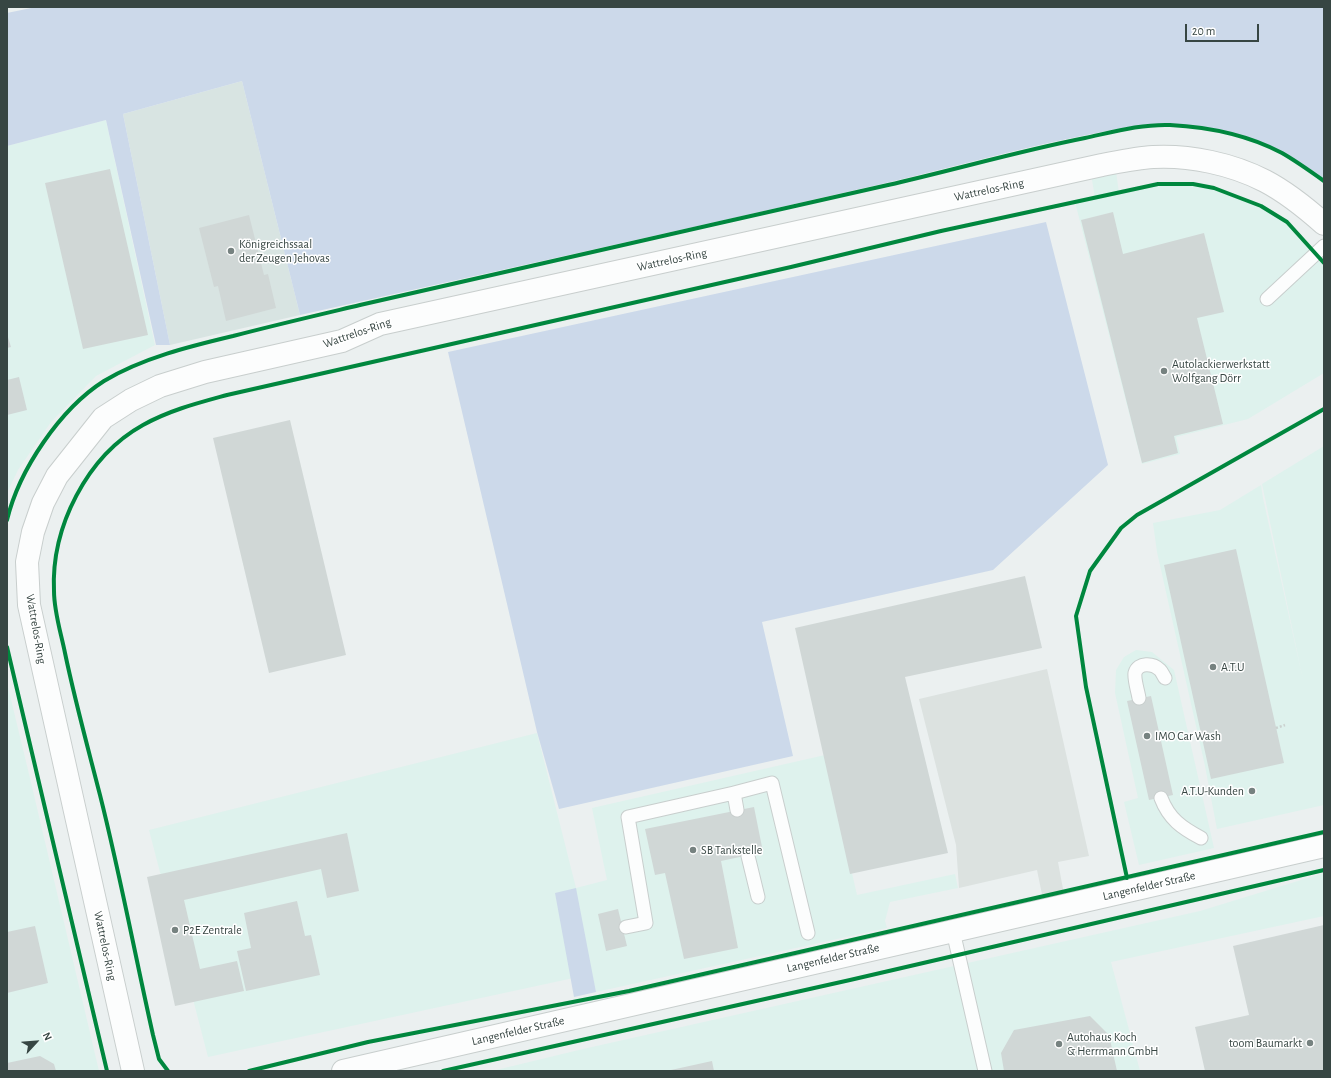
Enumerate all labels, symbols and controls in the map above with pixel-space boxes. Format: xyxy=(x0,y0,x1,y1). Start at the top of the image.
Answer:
scale bar xyxy=(1187,16,1261,42)
text: 20 m xyxy=(1192,25,1215,37)
street label: Wattrelos-Ring xyxy=(953,176,1025,204)
place label: Königreichssaal der Zeugen Jehovas xyxy=(239,237,330,265)
marker: Königreichssaal der Zeugen Jehovas xyxy=(226,246,236,256)
street label: Wattrelos-Ring xyxy=(636,246,708,274)
street label: Wattrelos-Ring xyxy=(321,315,393,351)
place label: Autolackierwerkstatt Wolfgang Dörr xyxy=(1172,357,1270,385)
marker: Autolackierwerkstatt Wolfgang Dörr xyxy=(1159,366,1169,376)
street label: Wattrelos-Ring xyxy=(23,593,49,665)
place label: A.T.U xyxy=(1221,660,1244,674)
marker: A.T.U xyxy=(1208,662,1218,672)
place label: IMO Car Wash xyxy=(1155,729,1221,743)
marker: IMO Car Wash xyxy=(1142,731,1152,741)
place label: A.T.U-Kunden xyxy=(1181,784,1244,798)
marker: A.T.U-Kunden xyxy=(1247,786,1257,796)
place label: SB Tankstelle xyxy=(701,843,762,857)
marker: SB Tankstelle xyxy=(688,845,698,855)
street label: Langenfelder Straße xyxy=(1101,868,1197,904)
street label: Wattrelos-Ring xyxy=(91,910,119,982)
place label: P2E Zentrale xyxy=(183,923,242,937)
marker: P2E Zentrale xyxy=(170,925,180,935)
street label: Langenfelder Straße xyxy=(785,940,881,976)
street label: Langenfelder Straße xyxy=(470,1013,566,1049)
north arrow xyxy=(16,1022,56,1062)
place label: Autohaus Koch & Herrmann GmbH xyxy=(1067,1030,1159,1058)
text: N xyxy=(41,1031,54,1042)
place label: toom Baumarkt xyxy=(1229,1036,1302,1050)
marker: toom Baumarkt xyxy=(1305,1038,1315,1048)
marker: Autohaus Koch & Herrmann GmbH xyxy=(1054,1039,1064,1049)

